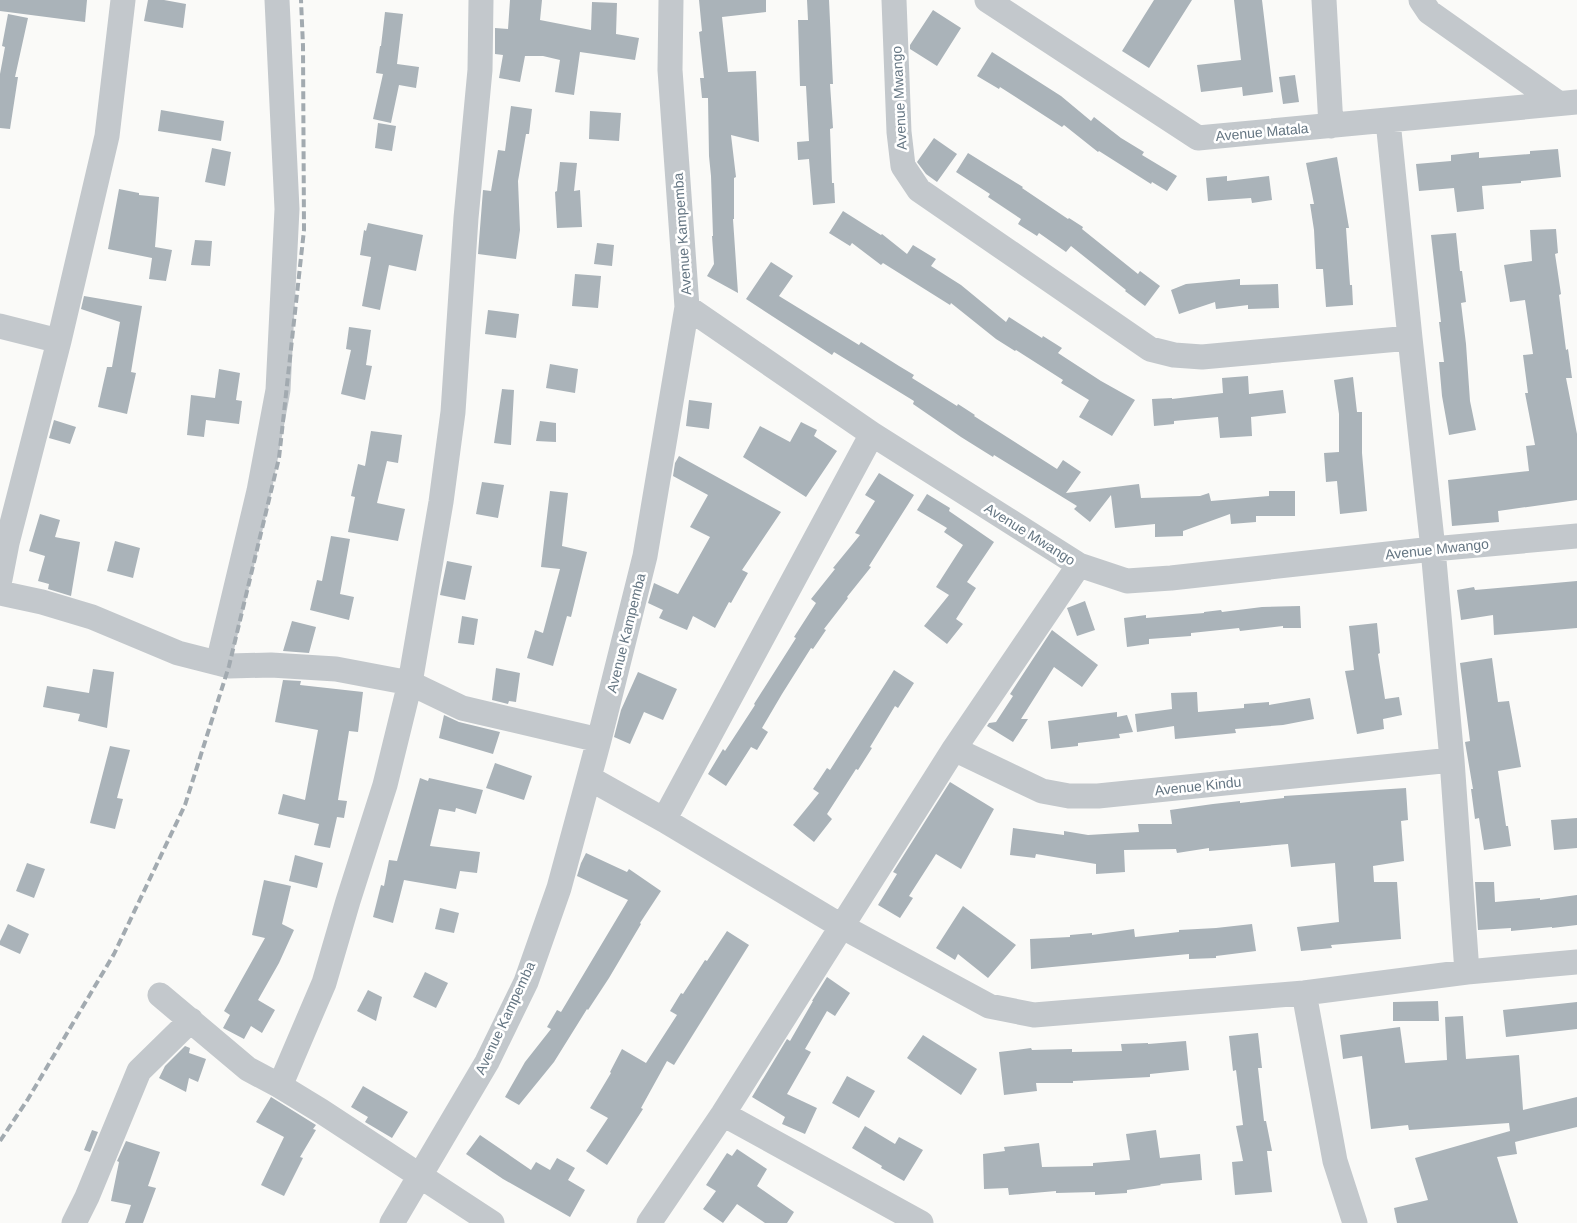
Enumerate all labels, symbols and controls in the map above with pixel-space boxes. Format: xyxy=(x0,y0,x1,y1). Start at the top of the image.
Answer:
street label: Avenue Mwango xyxy=(888,45,910,150)
street label: Avenue Matala xyxy=(1215,120,1309,144)
street label: Avenue Kampemba xyxy=(670,172,694,296)
street label: Avenue Mwango xyxy=(982,500,1079,568)
street label: Avenue Mwango xyxy=(1384,536,1490,562)
street label: Avenue Kampemba xyxy=(603,571,649,694)
street label: Avenue Kindu xyxy=(1154,774,1242,798)
street label: Avenue Kampemba xyxy=(472,959,538,1077)

